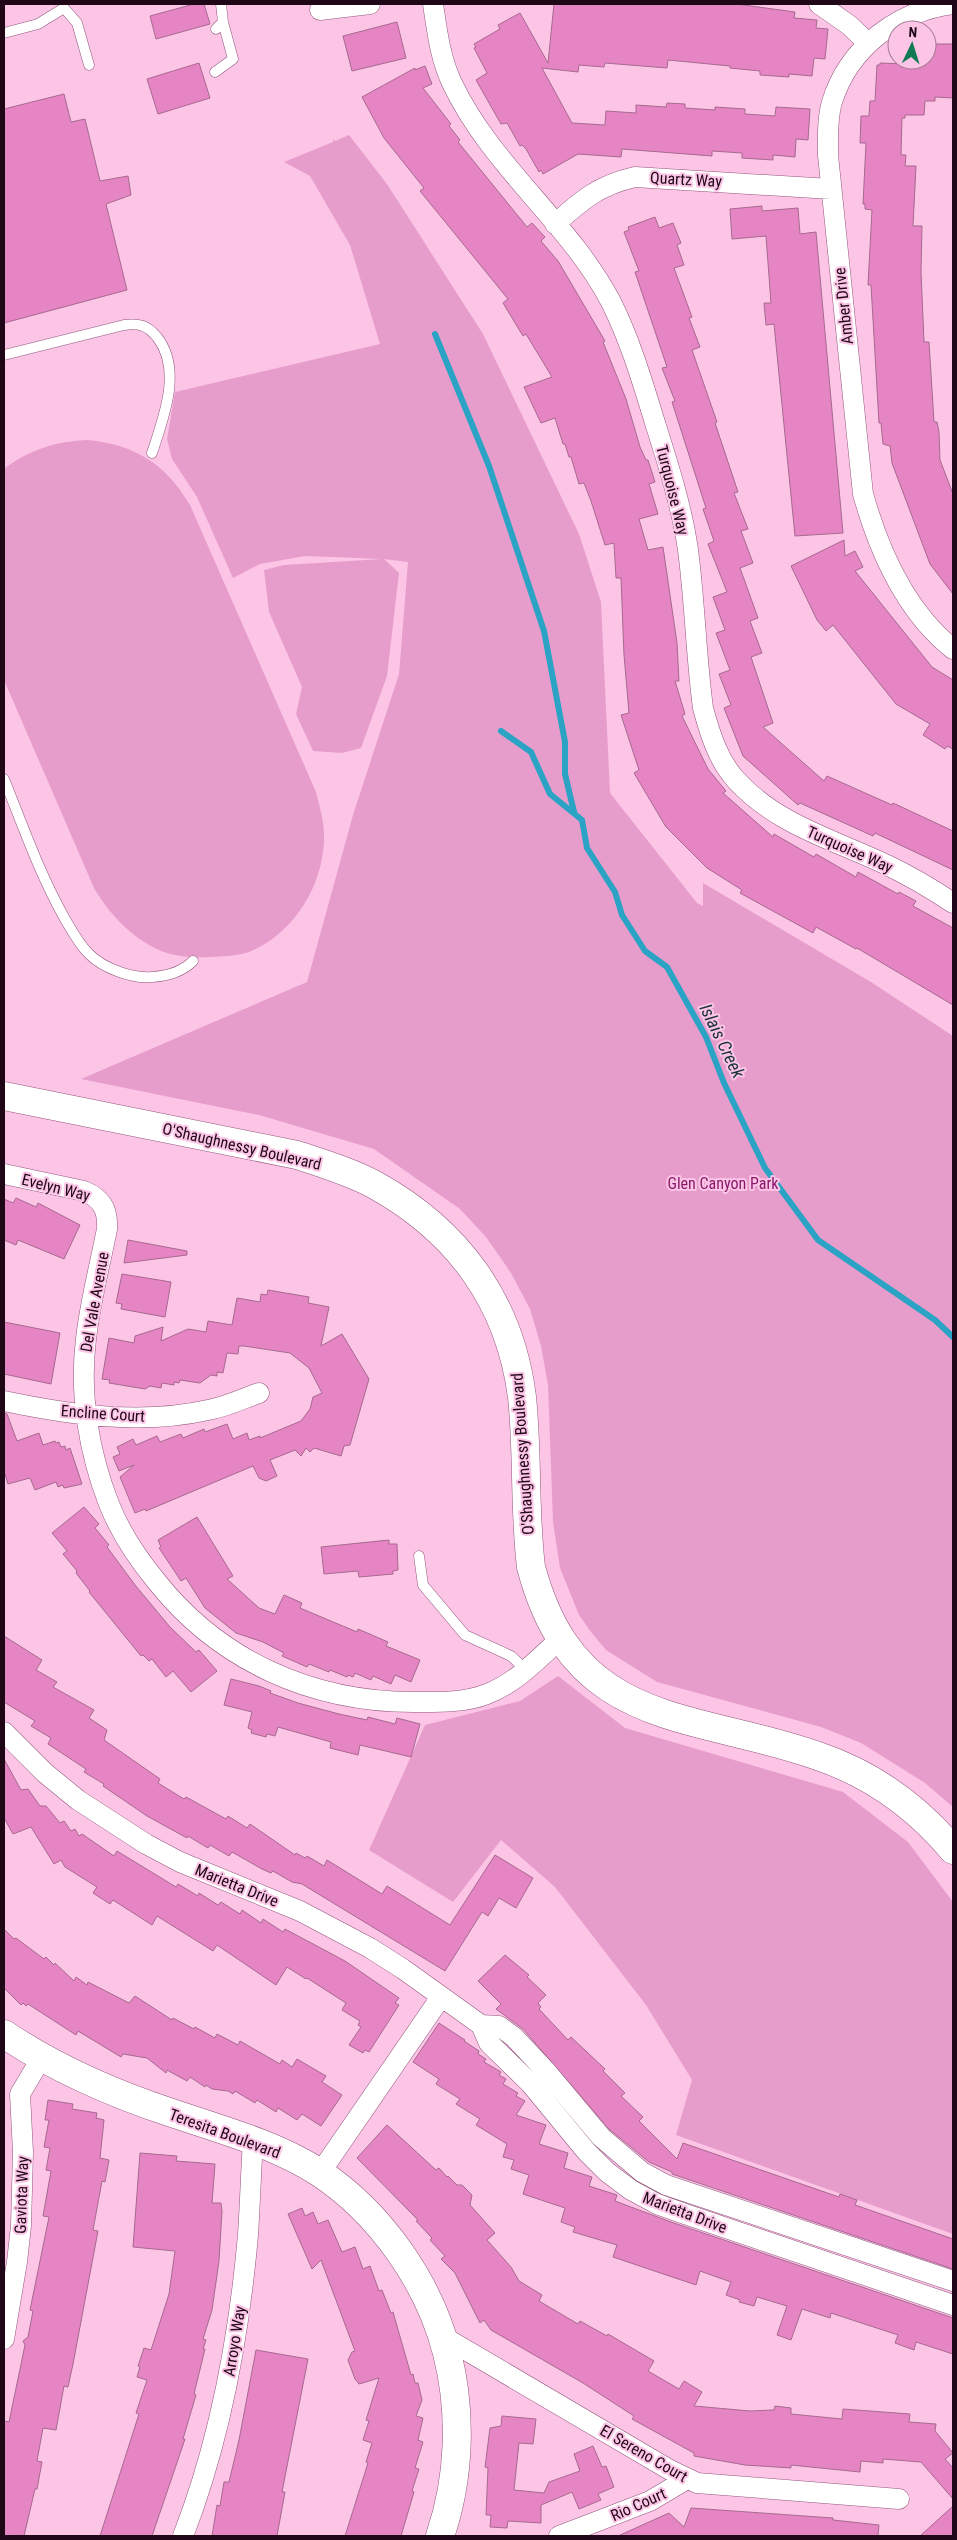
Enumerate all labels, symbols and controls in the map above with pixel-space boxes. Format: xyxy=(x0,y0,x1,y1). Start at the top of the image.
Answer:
north arrow xyxy=(887,20,937,70)
text: N xyxy=(908,24,918,40)
street label: Quartz Way xyxy=(650,168,723,191)
street label: Amber Drive xyxy=(830,267,857,345)
street label: Turquoise Way xyxy=(652,443,693,537)
street label: Turquoise Way xyxy=(804,822,896,877)
water label: Islais Creek xyxy=(695,1000,750,1082)
street label: O'Shaughnessy Boulevard xyxy=(161,1119,323,1174)
street label: Evelyn Way xyxy=(20,1170,92,1205)
park label: Glen Canyon Park xyxy=(667,1174,779,1193)
street label: Del Vale Avenue xyxy=(76,1251,113,1354)
street label: O'Shaughnessy Boulevard xyxy=(507,1372,538,1536)
street label: Encline Court xyxy=(60,1401,146,1426)
street label: Marietta Drive xyxy=(192,1860,281,1911)
street label: Teresita Boulevard xyxy=(167,2105,283,2162)
street label: Gaviota Way xyxy=(11,2155,32,2234)
street label: Marietta Drive xyxy=(640,2188,730,2237)
street label: Arroyo Way xyxy=(220,2304,249,2378)
street label: El Sereno Court xyxy=(597,2421,691,2486)
street label: Rio Court xyxy=(608,2484,669,2525)

